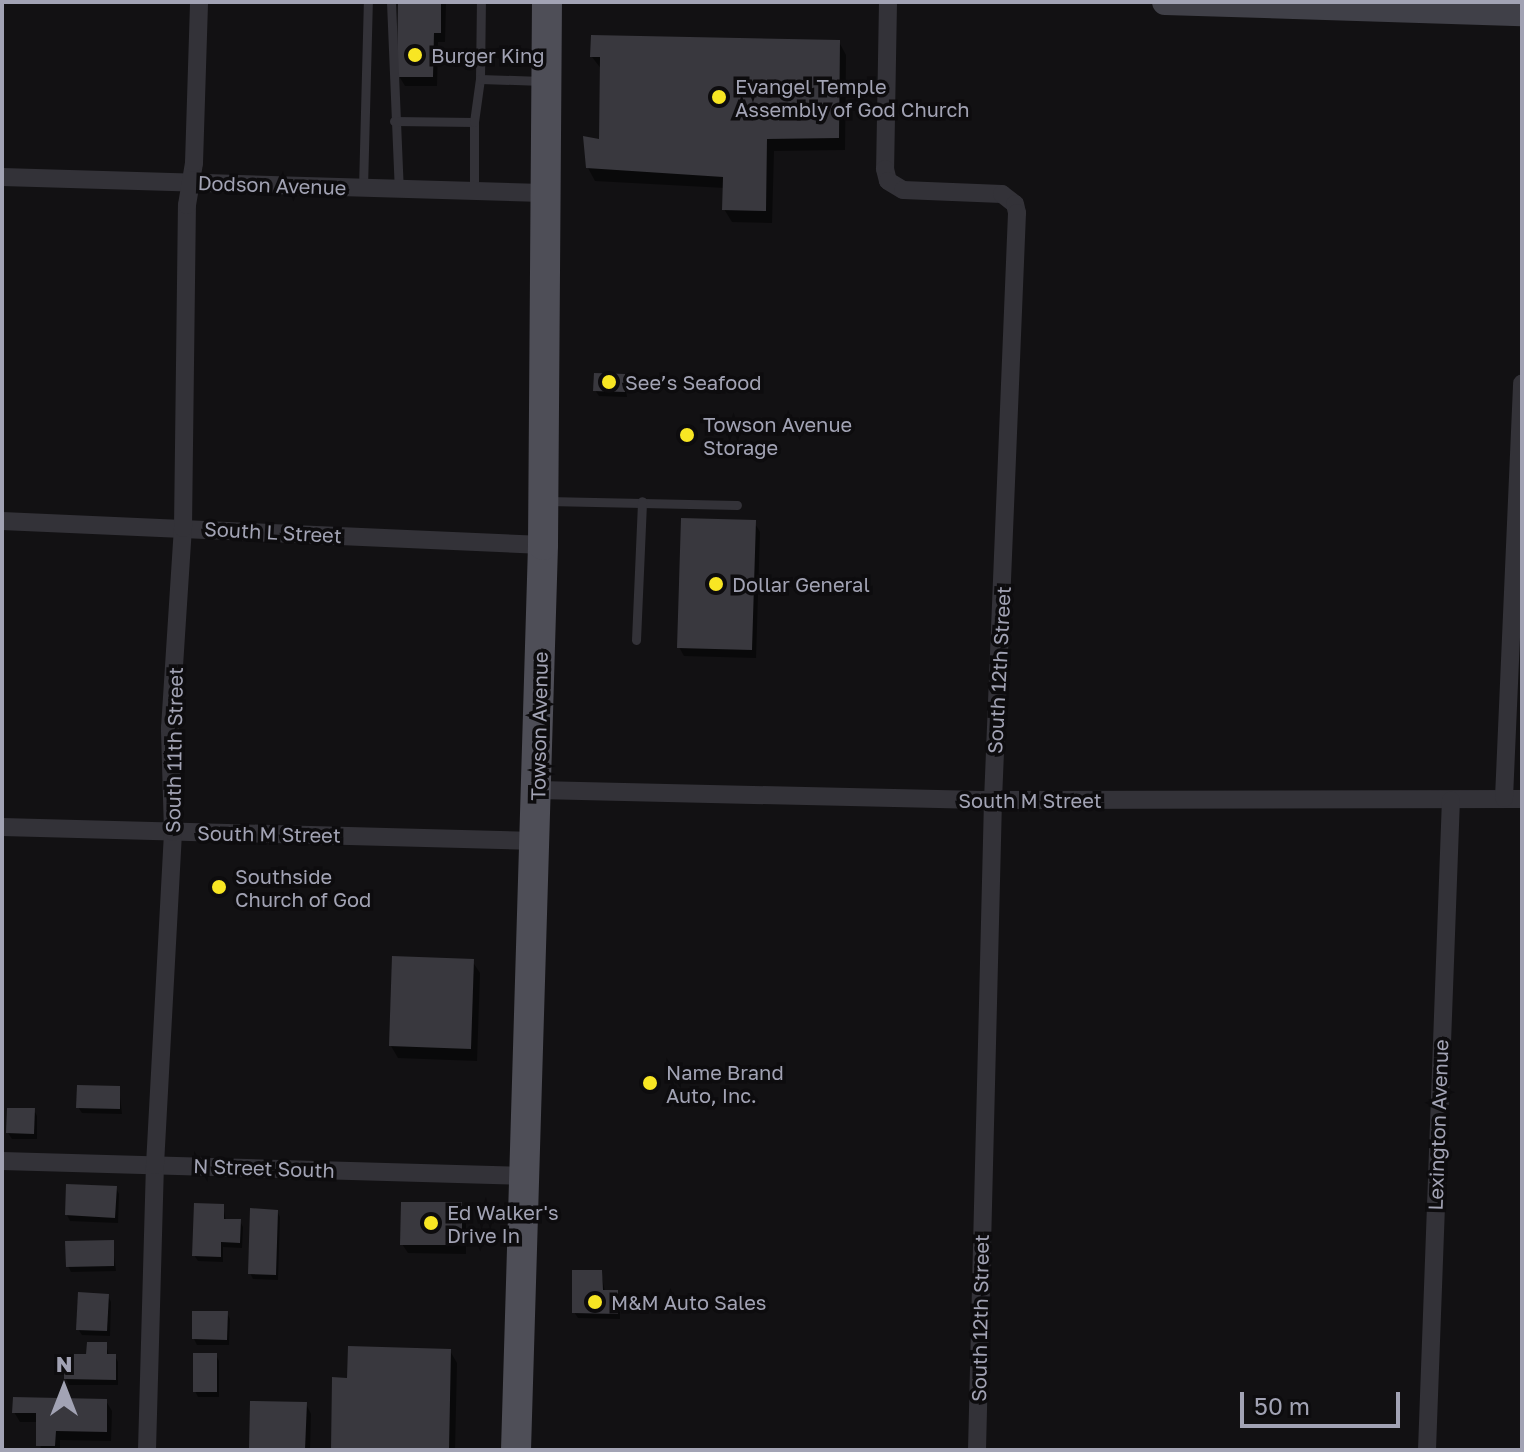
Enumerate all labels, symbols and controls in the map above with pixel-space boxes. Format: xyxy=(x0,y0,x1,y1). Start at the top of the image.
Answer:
place label: Burger King xyxy=(431,43,545,67)
marker: Burger King xyxy=(406,46,424,64)
place label: Evangel Temple Assembly of God Church xyxy=(735,74,970,121)
marker: Evangel Temple Assembly of God Church xyxy=(710,88,728,106)
street label: Dodson Avenue xyxy=(197,170,347,200)
place label: See’s Seafood xyxy=(625,370,761,394)
marker: See’s Seafood xyxy=(600,373,618,391)
place label: Towson Avenue Storage xyxy=(703,412,852,459)
marker: Towson Avenue Storage xyxy=(678,426,696,444)
street label: South L Street xyxy=(204,516,342,548)
place label: Dollar General xyxy=(732,572,870,596)
marker: Dollar General xyxy=(707,575,725,593)
street label: South 12th Street xyxy=(983,585,1015,755)
street label: Towson Avenue xyxy=(526,651,552,801)
street label: South 11th Street xyxy=(161,667,187,833)
street label: South M Street xyxy=(958,788,1102,812)
street label: South M Street xyxy=(197,821,341,847)
place label: Southside Church of God xyxy=(235,864,371,911)
marker: Southside Church of God xyxy=(210,878,228,896)
street label: Lexington Avenue xyxy=(1423,1039,1453,1211)
place label: Name Brand Auto, Inc. xyxy=(666,1060,784,1107)
marker: Name Brand Auto, Inc. xyxy=(641,1074,659,1092)
street label: N Street South xyxy=(193,1154,335,1182)
place label: Ed Walker's Drive In xyxy=(447,1200,558,1247)
marker: Ed Walker's Drive In xyxy=(422,1214,440,1232)
street label: South 12th Street xyxy=(967,1234,993,1402)
place label: M&M Auto Sales xyxy=(611,1290,766,1314)
marker: M&M Auto Sales xyxy=(586,1293,604,1311)
north arrow xyxy=(24,1348,104,1428)
text: N xyxy=(56,1350,72,1377)
scale bar xyxy=(1244,1376,1404,1426)
text: 50 m xyxy=(1254,1391,1310,1420)

